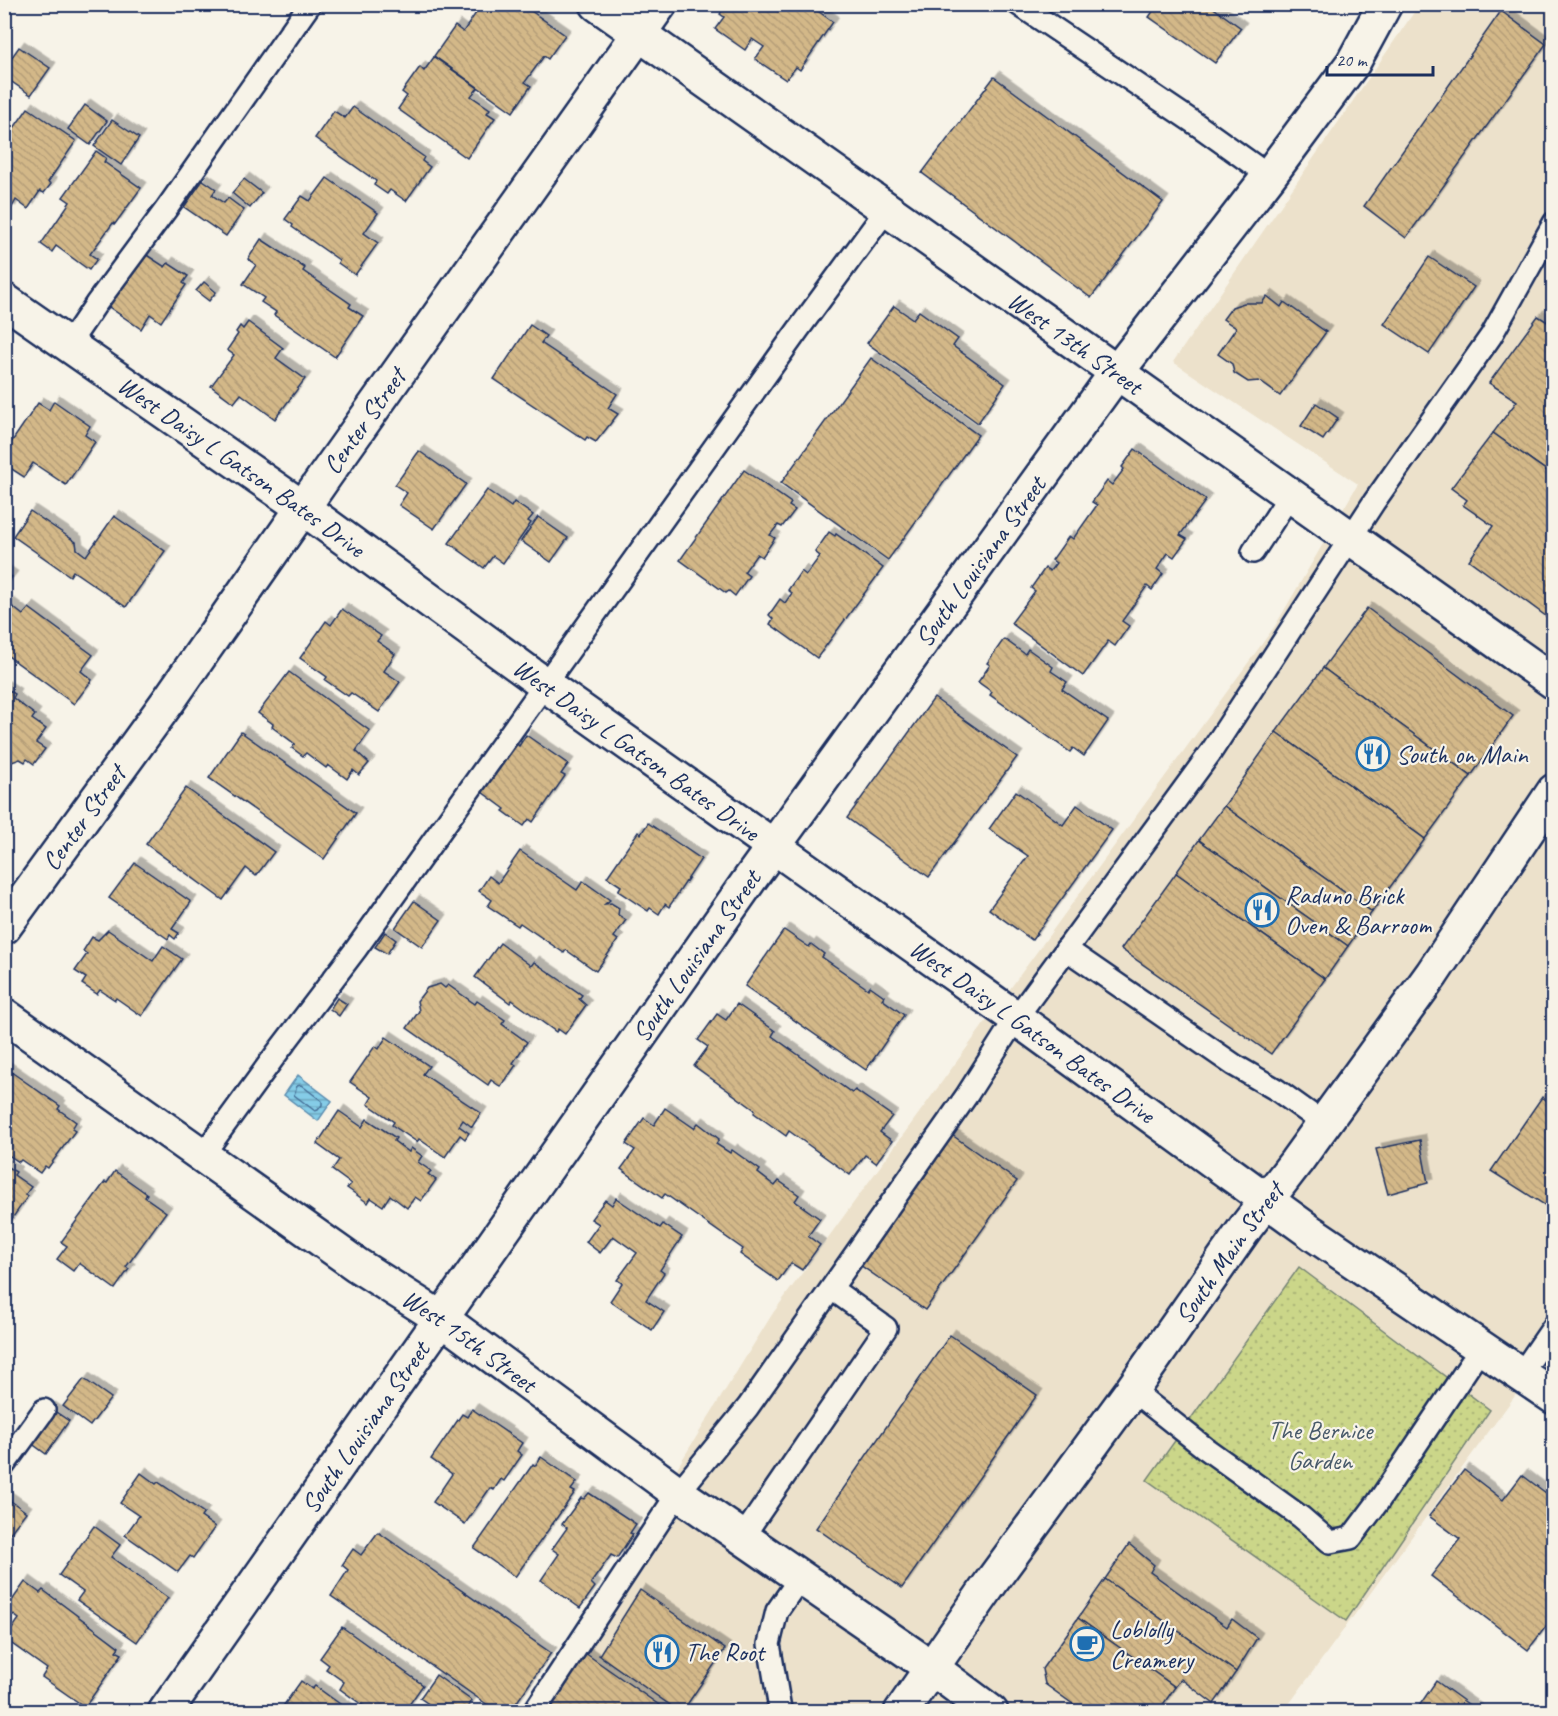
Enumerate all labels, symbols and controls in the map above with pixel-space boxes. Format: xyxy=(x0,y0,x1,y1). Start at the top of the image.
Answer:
scale bar xyxy=(1327,39,1434,77)
text: 20 m xyxy=(1336,49,1369,71)
street label: West 13th Street xyxy=(1001,284,1151,403)
street label: Center Street xyxy=(315,359,415,480)
street label: West Daisy L Gatson Bates Drive xyxy=(112,368,373,565)
street label: South Louisiana Street xyxy=(907,468,1054,653)
street label: West Daisy L Gatson Bates Drive xyxy=(507,651,768,849)
restaurant icon: South on Main xyxy=(1355,736,1391,772)
place label: South on Main xyxy=(1396,738,1529,771)
street label: Center Street xyxy=(34,756,135,877)
street label: South Louisiana Street xyxy=(624,861,769,1048)
place label: Raduno Brick Oven & Barroom xyxy=(1285,879,1433,942)
restaurant icon: Raduno Brick Oven & Barroom xyxy=(1244,892,1280,928)
street label: West Daisy L Gatson Bates Drive xyxy=(904,932,1163,1131)
street label: South Main Street xyxy=(1167,1173,1293,1330)
street label: West 15th Street xyxy=(396,1281,545,1401)
street label: South Louisiana Street xyxy=(293,1333,438,1520)
park label: The Bernice Garden xyxy=(1268,1414,1375,1477)
place label: Loblolly Creamery xyxy=(1110,1613,1195,1676)
cafe icon: Loblolly Creamery xyxy=(1069,1626,1105,1662)
restaurant icon: The Root xyxy=(644,1634,680,1670)
place label: The Root xyxy=(685,1636,767,1669)

